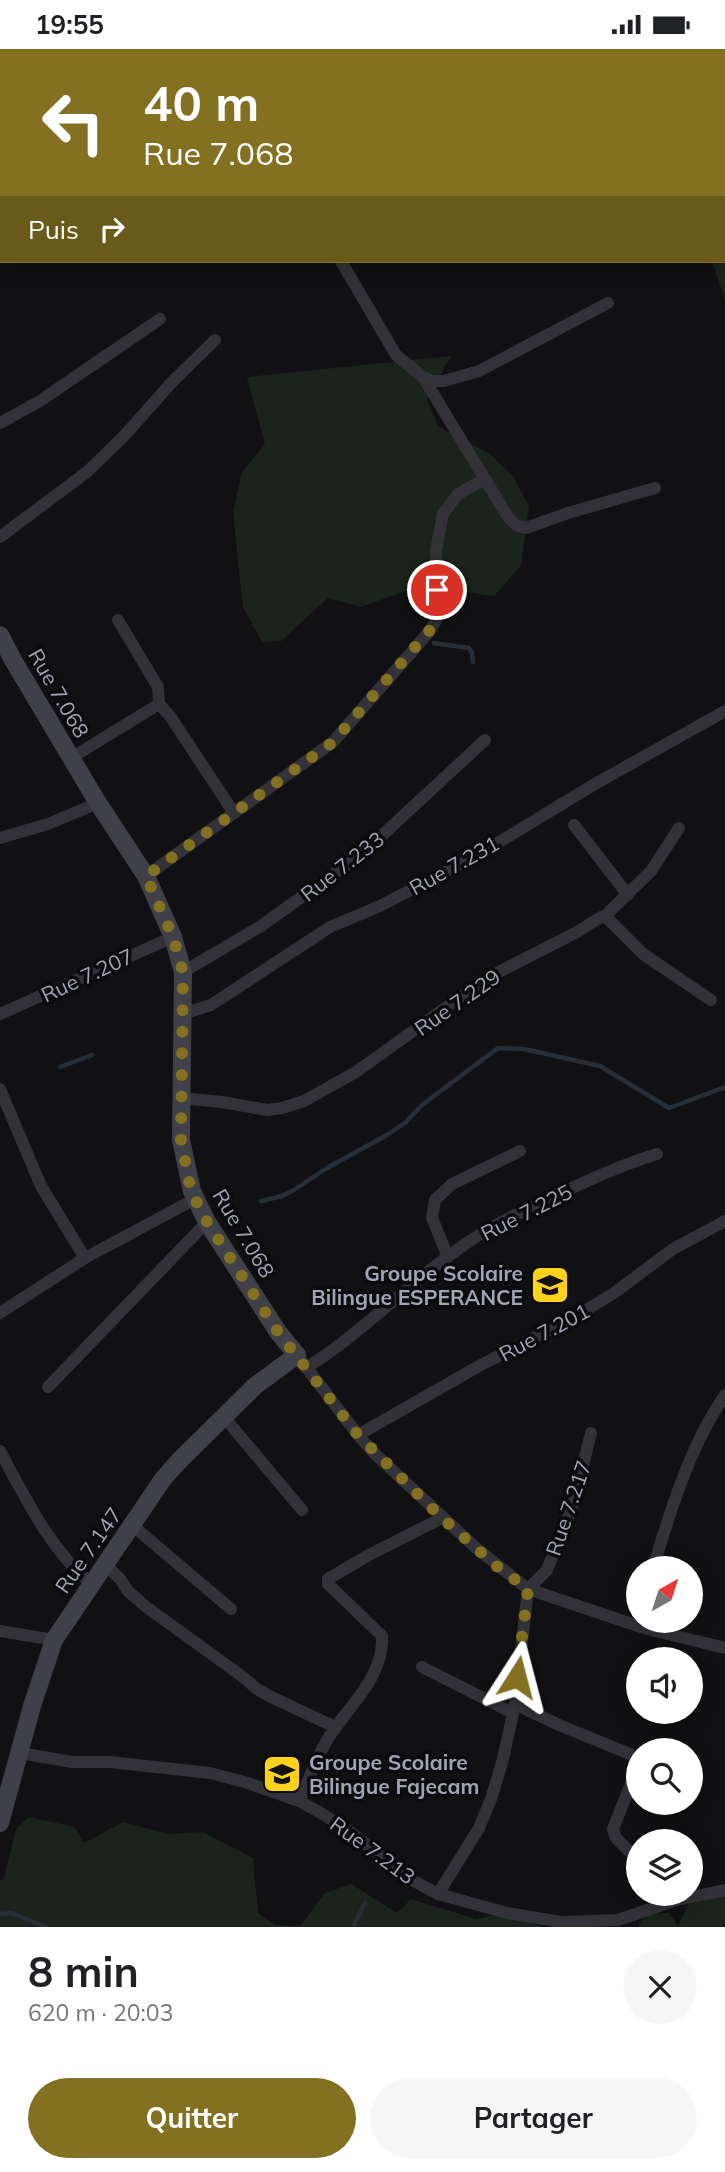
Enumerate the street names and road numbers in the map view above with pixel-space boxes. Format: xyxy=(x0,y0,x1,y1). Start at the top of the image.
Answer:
street label: Rue 7.068 xyxy=(23,644,95,742)
street label: Rue 7.233 xyxy=(295,825,389,907)
street label: Rue 7.231 xyxy=(405,830,503,900)
street label: Rue 7.207 xyxy=(37,942,137,1008)
street label: Rue 7.229 xyxy=(409,963,505,1041)
street label: Rue 7.225 xyxy=(476,1178,576,1246)
street label: Rue 7.068 xyxy=(207,1184,281,1282)
street label: Rue 7.201 xyxy=(494,1297,594,1367)
street label: Rue 7.217 xyxy=(540,1457,596,1559)
street label: Rue 7.147 xyxy=(49,1502,127,1598)
street label: Rue 7.213 xyxy=(325,1810,421,1890)

